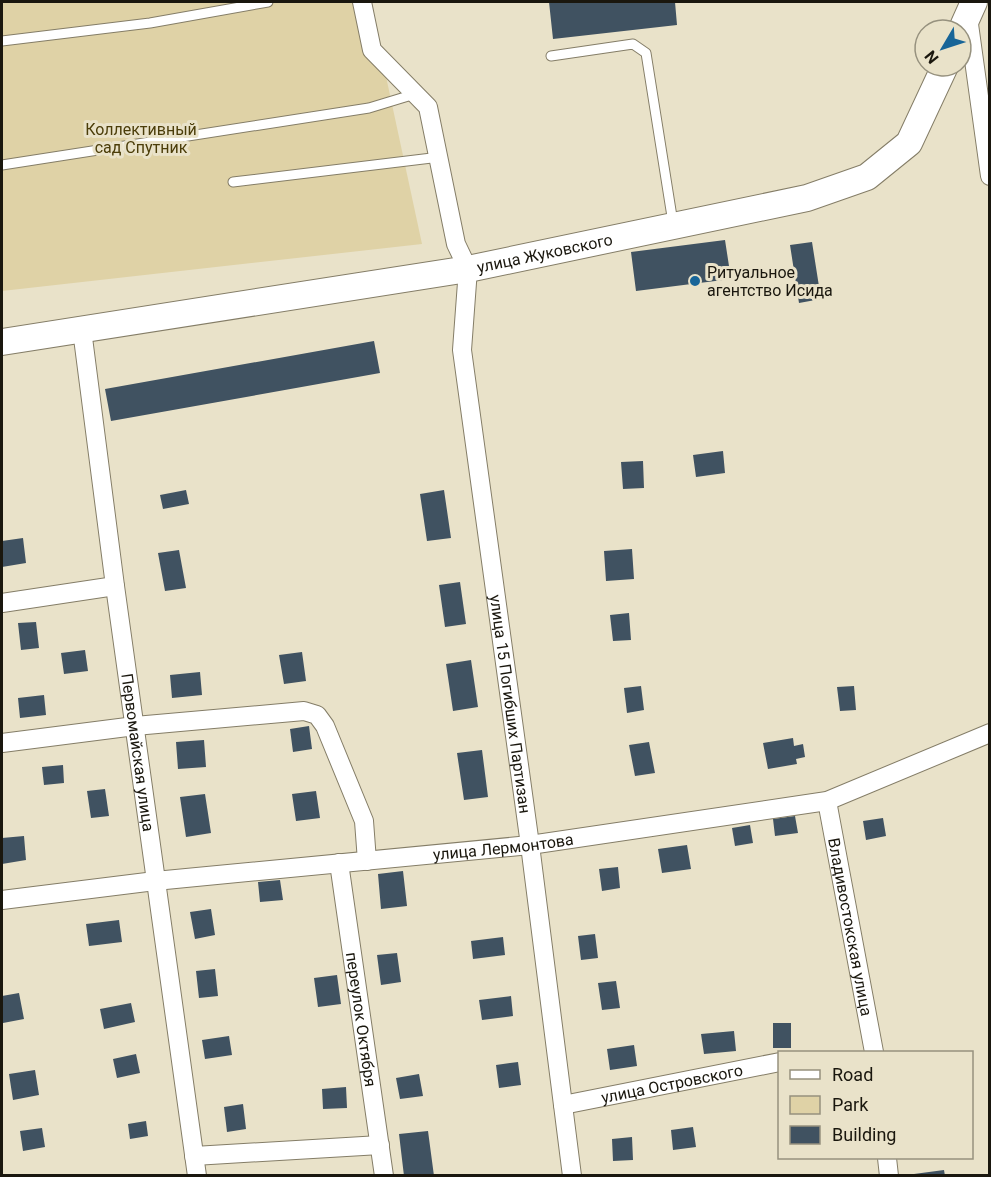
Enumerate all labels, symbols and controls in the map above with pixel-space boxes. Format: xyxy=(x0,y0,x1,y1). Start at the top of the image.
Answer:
north arrow xyxy=(913,18,973,78)
text: N xyxy=(921,47,943,67)
park label: Коллективный сад Спутник xyxy=(85,120,197,157)
street label: улица Жуковского xyxy=(475,230,614,277)
place label: Ритуальное агентство Исида xyxy=(707,263,833,300)
marker: Ритуальное агентство Исида xyxy=(688,274,702,288)
street label: улица 15 Погибших Партизан xyxy=(486,593,535,815)
street label: Первомайская улица xyxy=(117,672,158,833)
street label: улица Лермонтова xyxy=(432,830,575,864)
street label: Владивостокская улица xyxy=(824,836,876,1018)
street label: переулок Октября xyxy=(342,951,380,1088)
legend xyxy=(778,1051,973,1159)
street label: улица Островского xyxy=(600,1061,744,1107)
text: Road xyxy=(832,1064,873,1085)
text: Park xyxy=(832,1094,869,1115)
text: Building xyxy=(832,1124,896,1145)

